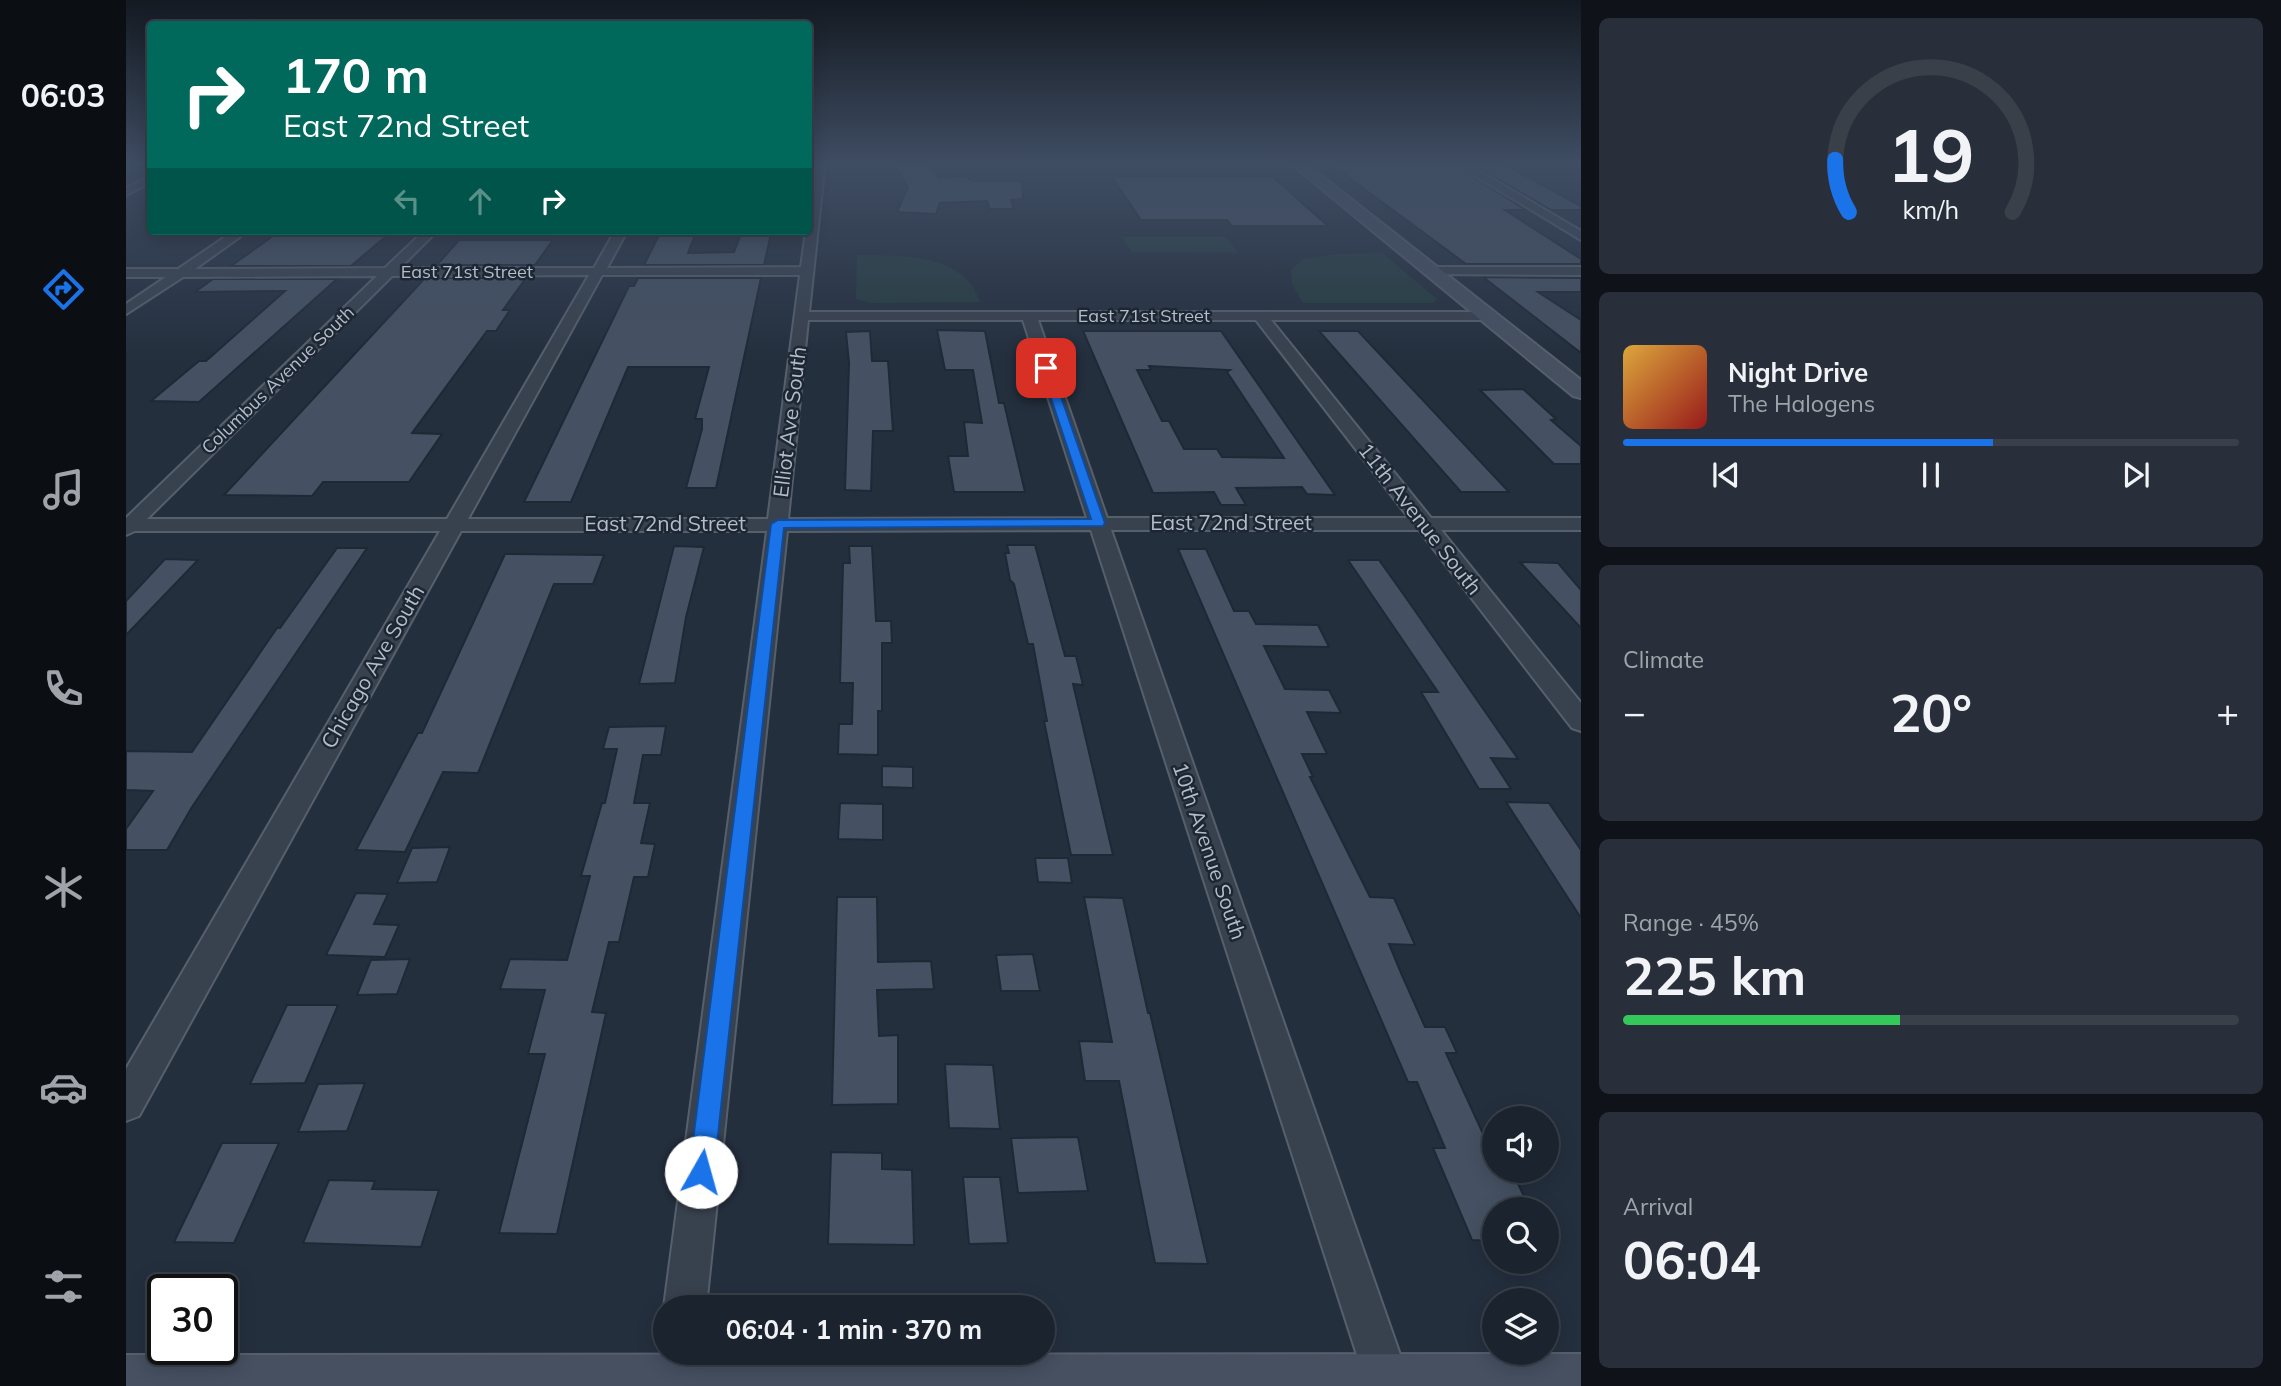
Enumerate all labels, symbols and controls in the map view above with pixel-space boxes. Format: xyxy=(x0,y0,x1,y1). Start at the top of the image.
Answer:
text: 170 m xyxy=(283,44,429,105)
icon: right xyxy=(168,49,259,140)
text: 06:03 xyxy=(21,75,105,115)
text: East 72nd Street xyxy=(283,105,529,145)
text: 19 xyxy=(1887,109,1975,200)
icon: left xyxy=(388,182,426,220)
icon: ahead xyxy=(461,182,499,220)
icon: right xyxy=(534,182,572,220)
text: km/h xyxy=(1903,194,1959,225)
street label: East 71st Street xyxy=(401,260,533,283)
icon: directions xyxy=(39,265,88,314)
street label: Columbus Avenue South xyxy=(197,301,359,459)
street label: East 71st Street xyxy=(1078,304,1210,327)
pin xyxy=(1016,338,1076,398)
street label: Elliot Ave South xyxy=(767,345,811,499)
icon: arrive xyxy=(1027,349,1065,387)
text: Night Drive xyxy=(1728,356,1868,389)
text: The Halogens xyxy=(1728,389,1875,418)
street label: 11th Avenue South xyxy=(1353,437,1488,600)
icon: previous xyxy=(1707,456,1745,494)
icon: pause xyxy=(1912,456,1950,494)
icon: next xyxy=(2117,456,2155,494)
icon: music xyxy=(39,465,88,514)
street label: East 72nd Street xyxy=(1150,509,1312,535)
street label: East 72nd Street xyxy=(584,510,746,536)
street label: Chicago Ave South xyxy=(315,580,429,753)
text: Climate xyxy=(1623,645,1704,674)
icon: phone xyxy=(39,664,88,713)
text: 20° xyxy=(1890,680,1972,745)
text: − xyxy=(1623,688,1646,736)
text: + xyxy=(2216,688,2239,736)
street label: 10th Avenue South xyxy=(1167,759,1252,943)
icon: climate xyxy=(39,863,88,912)
text: Range · 45% xyxy=(1623,908,1759,937)
text: 225 km xyxy=(1623,943,1806,1008)
icon: car xyxy=(39,1063,88,1112)
map controls xyxy=(1482,1106,1559,1365)
button: sound xyxy=(1482,1106,1559,1183)
position arrow xyxy=(664,1135,738,1209)
text: Arrival xyxy=(1623,1192,1693,1221)
button: search xyxy=(1482,1197,1559,1274)
text: 06:04 xyxy=(1623,1227,1761,1292)
icon: filters xyxy=(39,1262,88,1311)
speed limit sign: 30 xyxy=(147,1274,238,1365)
button: layers xyxy=(1482,1288,1559,1365)
text: 06:04 · 1 min · 370 m xyxy=(726,1313,982,1346)

